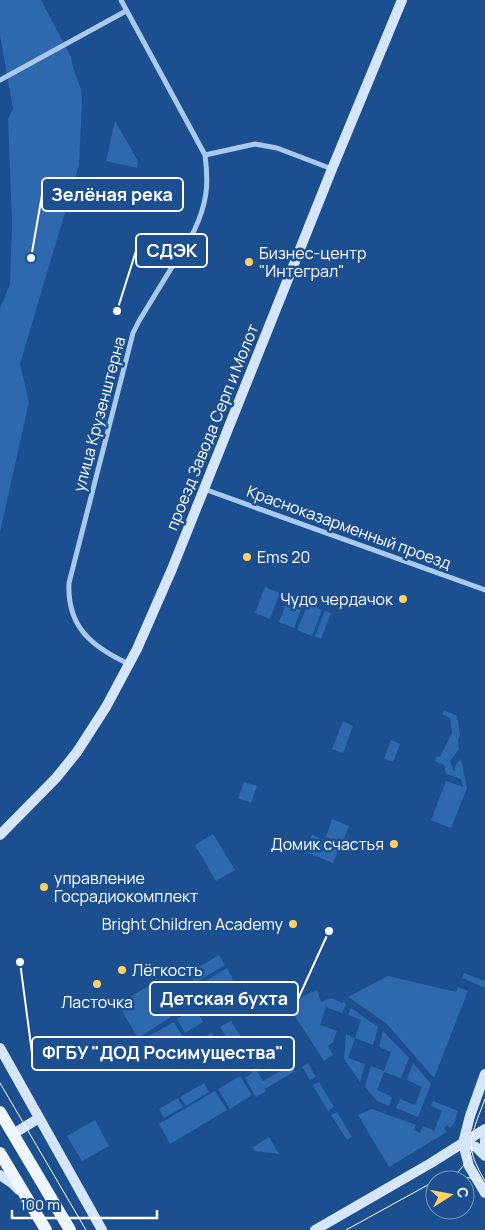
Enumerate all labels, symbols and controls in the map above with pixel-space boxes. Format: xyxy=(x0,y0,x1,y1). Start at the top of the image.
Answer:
callout: Зелёная река xyxy=(42,178,183,211)
text: Зелёная река xyxy=(51,182,173,206)
callout: СДЭК xyxy=(136,234,207,267)
text: СДЭК xyxy=(146,238,198,262)
place label: Бизнес-центр "Интеграл" xyxy=(259,242,367,282)
marker: Бизнес-центр "Интеграл" xyxy=(243,256,255,268)
street label: проезд Завода Серп и Молот xyxy=(161,321,263,533)
street label: улица Крузенштерна xyxy=(68,334,130,494)
street label: Красноказарменный проезд xyxy=(244,480,455,574)
place label: Ems 20 xyxy=(257,546,310,568)
marker: Ems 20 xyxy=(241,551,253,563)
place label: Чудо чердачок xyxy=(280,588,394,610)
marker: Чудо чердачок xyxy=(397,593,409,605)
place label: Домик счастья xyxy=(271,833,384,855)
marker: Домик счастья xyxy=(388,838,400,850)
place label: управление Госрадиокомплект xyxy=(54,867,198,907)
marker: управление Госрадиокомплект xyxy=(38,881,50,893)
place label: Bright Children Academy xyxy=(102,913,284,935)
marker: Bright Children Academy xyxy=(287,918,299,930)
place label: Лёгкость xyxy=(132,959,203,981)
marker: Лёгкость xyxy=(116,964,128,976)
marker: Ласточка xyxy=(91,978,103,990)
callout: Детская бухта xyxy=(150,982,298,1015)
text: Детская бухта xyxy=(160,986,288,1010)
place label: Ласточка xyxy=(61,991,133,1013)
callout: ФГБУ "ДОД Росимущества" xyxy=(32,1037,294,1070)
text: ФГБУ "ДОД Росимущества" xyxy=(42,1040,284,1064)
north arrow xyxy=(425,1170,475,1220)
text: С xyxy=(453,1186,474,1199)
scale bar xyxy=(12,1188,158,1220)
text: 100 m xyxy=(20,1194,60,1215)

